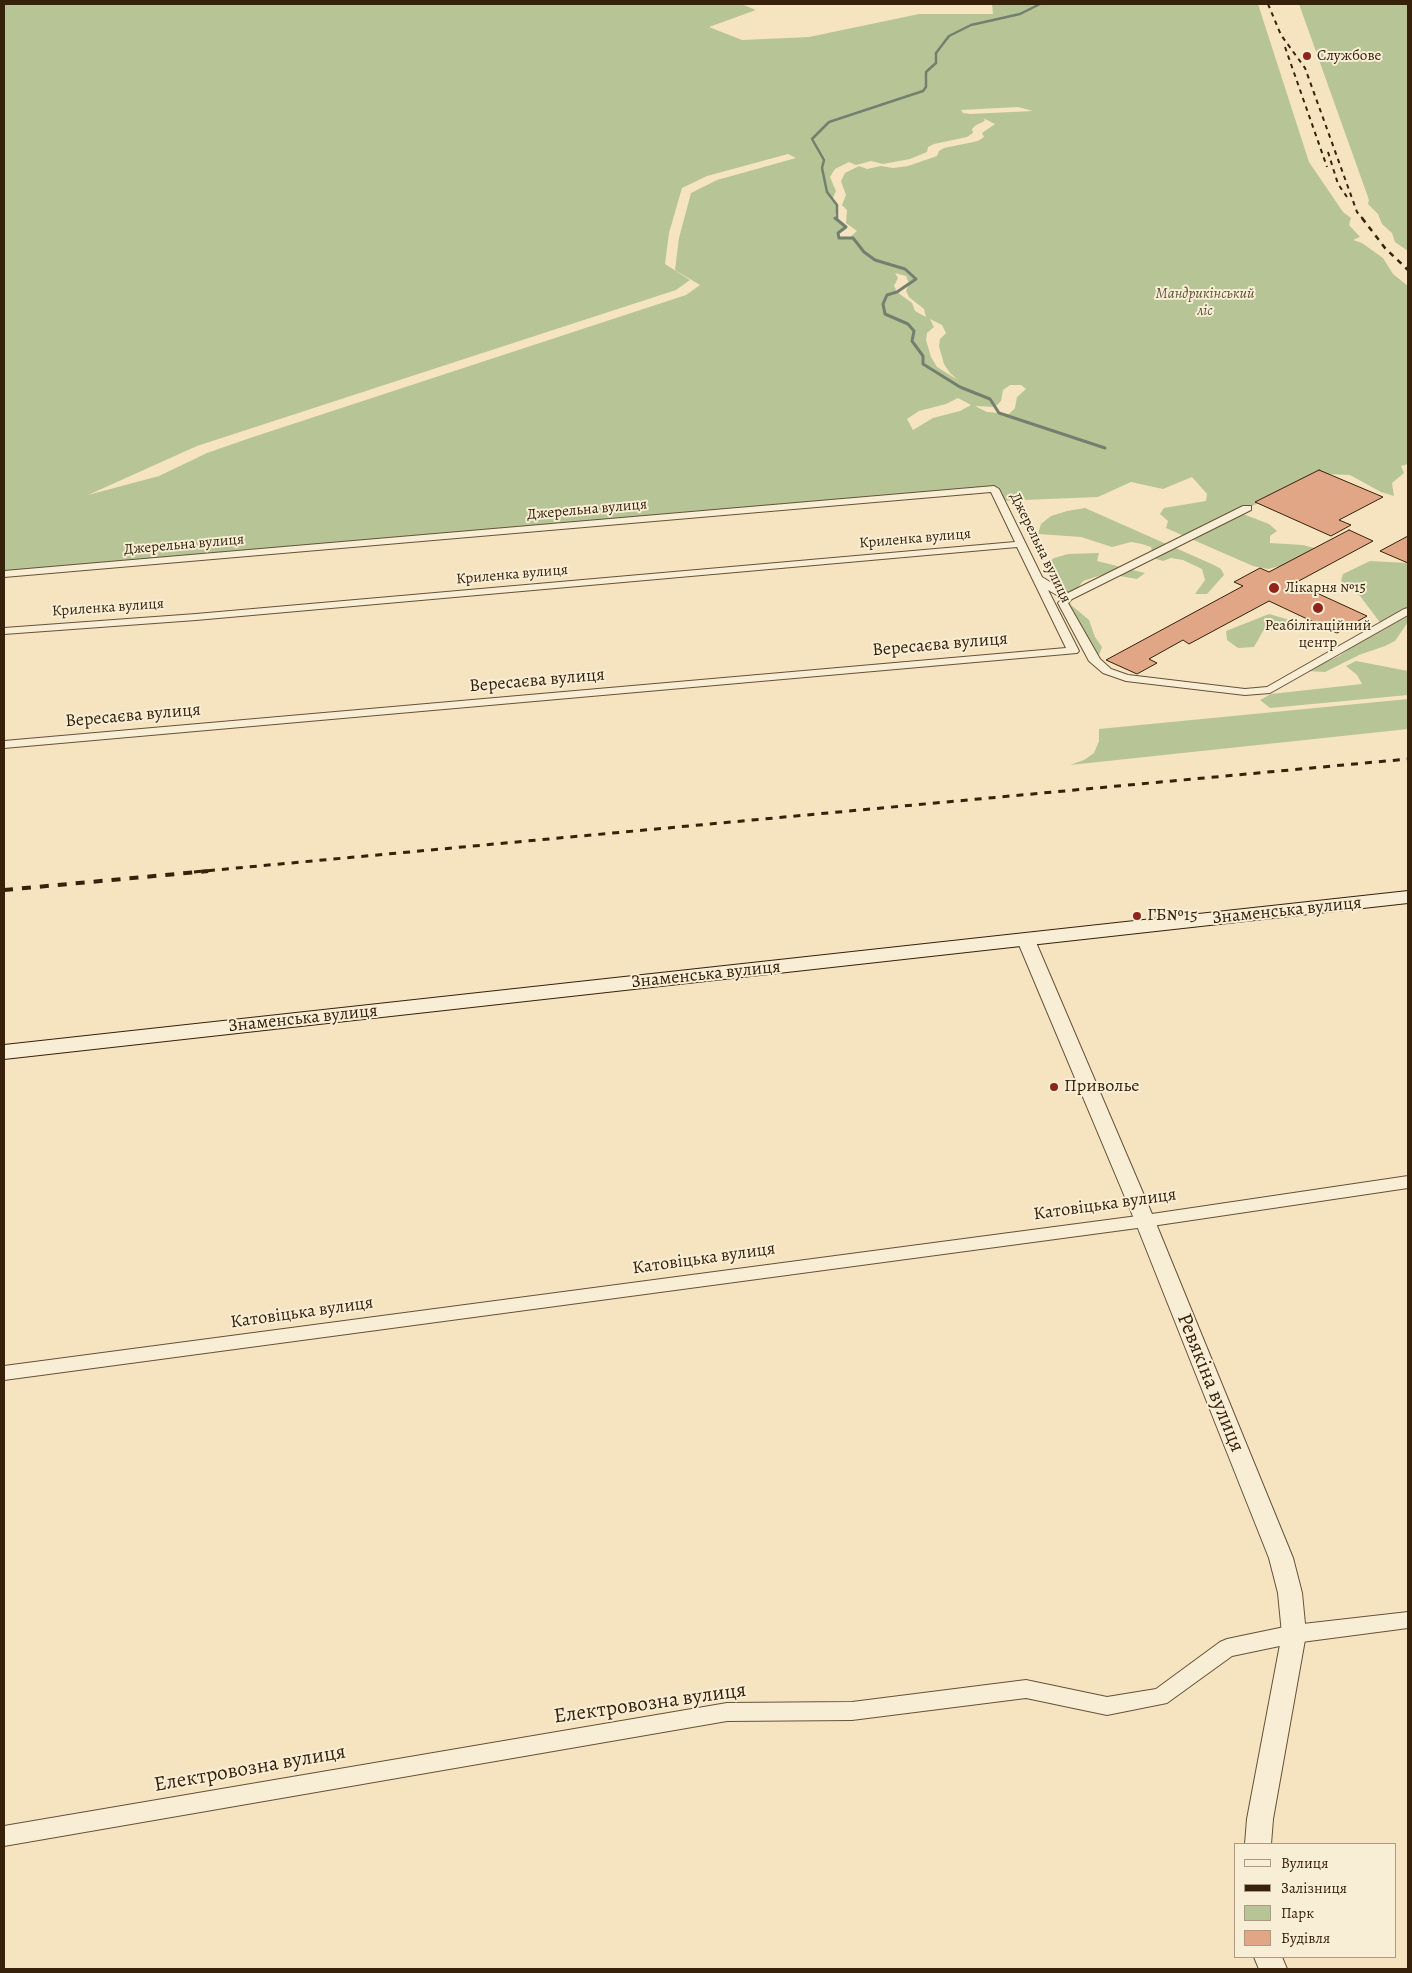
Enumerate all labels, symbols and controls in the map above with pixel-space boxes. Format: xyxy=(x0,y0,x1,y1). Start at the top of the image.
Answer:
place label: Службове xyxy=(1317,47,1381,65)
marker: Службове xyxy=(1301,50,1313,62)
park label: Мандрикінський ліс xyxy=(1156,285,1254,320)
street label: Джерельна вулиця xyxy=(1005,490,1075,606)
street label: Джерельна вулиця xyxy=(526,496,648,524)
street label: Криленка вулиця xyxy=(858,525,972,553)
street label: Джерельна вулиця xyxy=(123,531,245,559)
street label: Криленка вулиця xyxy=(455,561,569,589)
place label: Лікарня №15 xyxy=(1285,579,1366,597)
marker: Лікарня №15 xyxy=(1267,581,1281,595)
street label: Криленка вулиця xyxy=(51,595,165,621)
marker: Реабілітаційний центр xyxy=(1311,601,1325,615)
place label: Реабілітаційний центр xyxy=(1265,617,1371,652)
street label: Вересаєва вулиця xyxy=(871,628,1009,662)
street label: Вересаєва вулиця xyxy=(468,664,606,698)
street label: Вересаєва вулиця xyxy=(64,699,202,733)
street label: Знаменська вулиця xyxy=(1211,892,1363,930)
place label: ГБ№15 xyxy=(1147,905,1198,927)
marker: ГБ№15 xyxy=(1131,910,1143,922)
street label: Знаменська вулиця xyxy=(630,956,782,994)
street label: Знаменська вулиця xyxy=(227,1000,379,1038)
place label: Приволье xyxy=(1064,1076,1139,1098)
marker: Приволье xyxy=(1048,1081,1060,1093)
street label: Катовіцька вулиця xyxy=(1032,1184,1178,1226)
street label: Катовіцька вулиця xyxy=(631,1238,777,1280)
street label: Катовіцька вулиця xyxy=(229,1292,375,1334)
street label: Ревякіна вулиця xyxy=(1171,1310,1249,1456)
street label: Електровозна вулиця xyxy=(552,1678,748,1730)
street label: Електровозна вулиця xyxy=(152,1740,348,1798)
legend xyxy=(1234,1843,1397,1958)
text: Вулиця xyxy=(1281,1853,1328,1873)
text: Залізниця xyxy=(1281,1878,1347,1898)
text: Парк xyxy=(1281,1903,1314,1923)
text: Будівля xyxy=(1281,1928,1330,1948)

